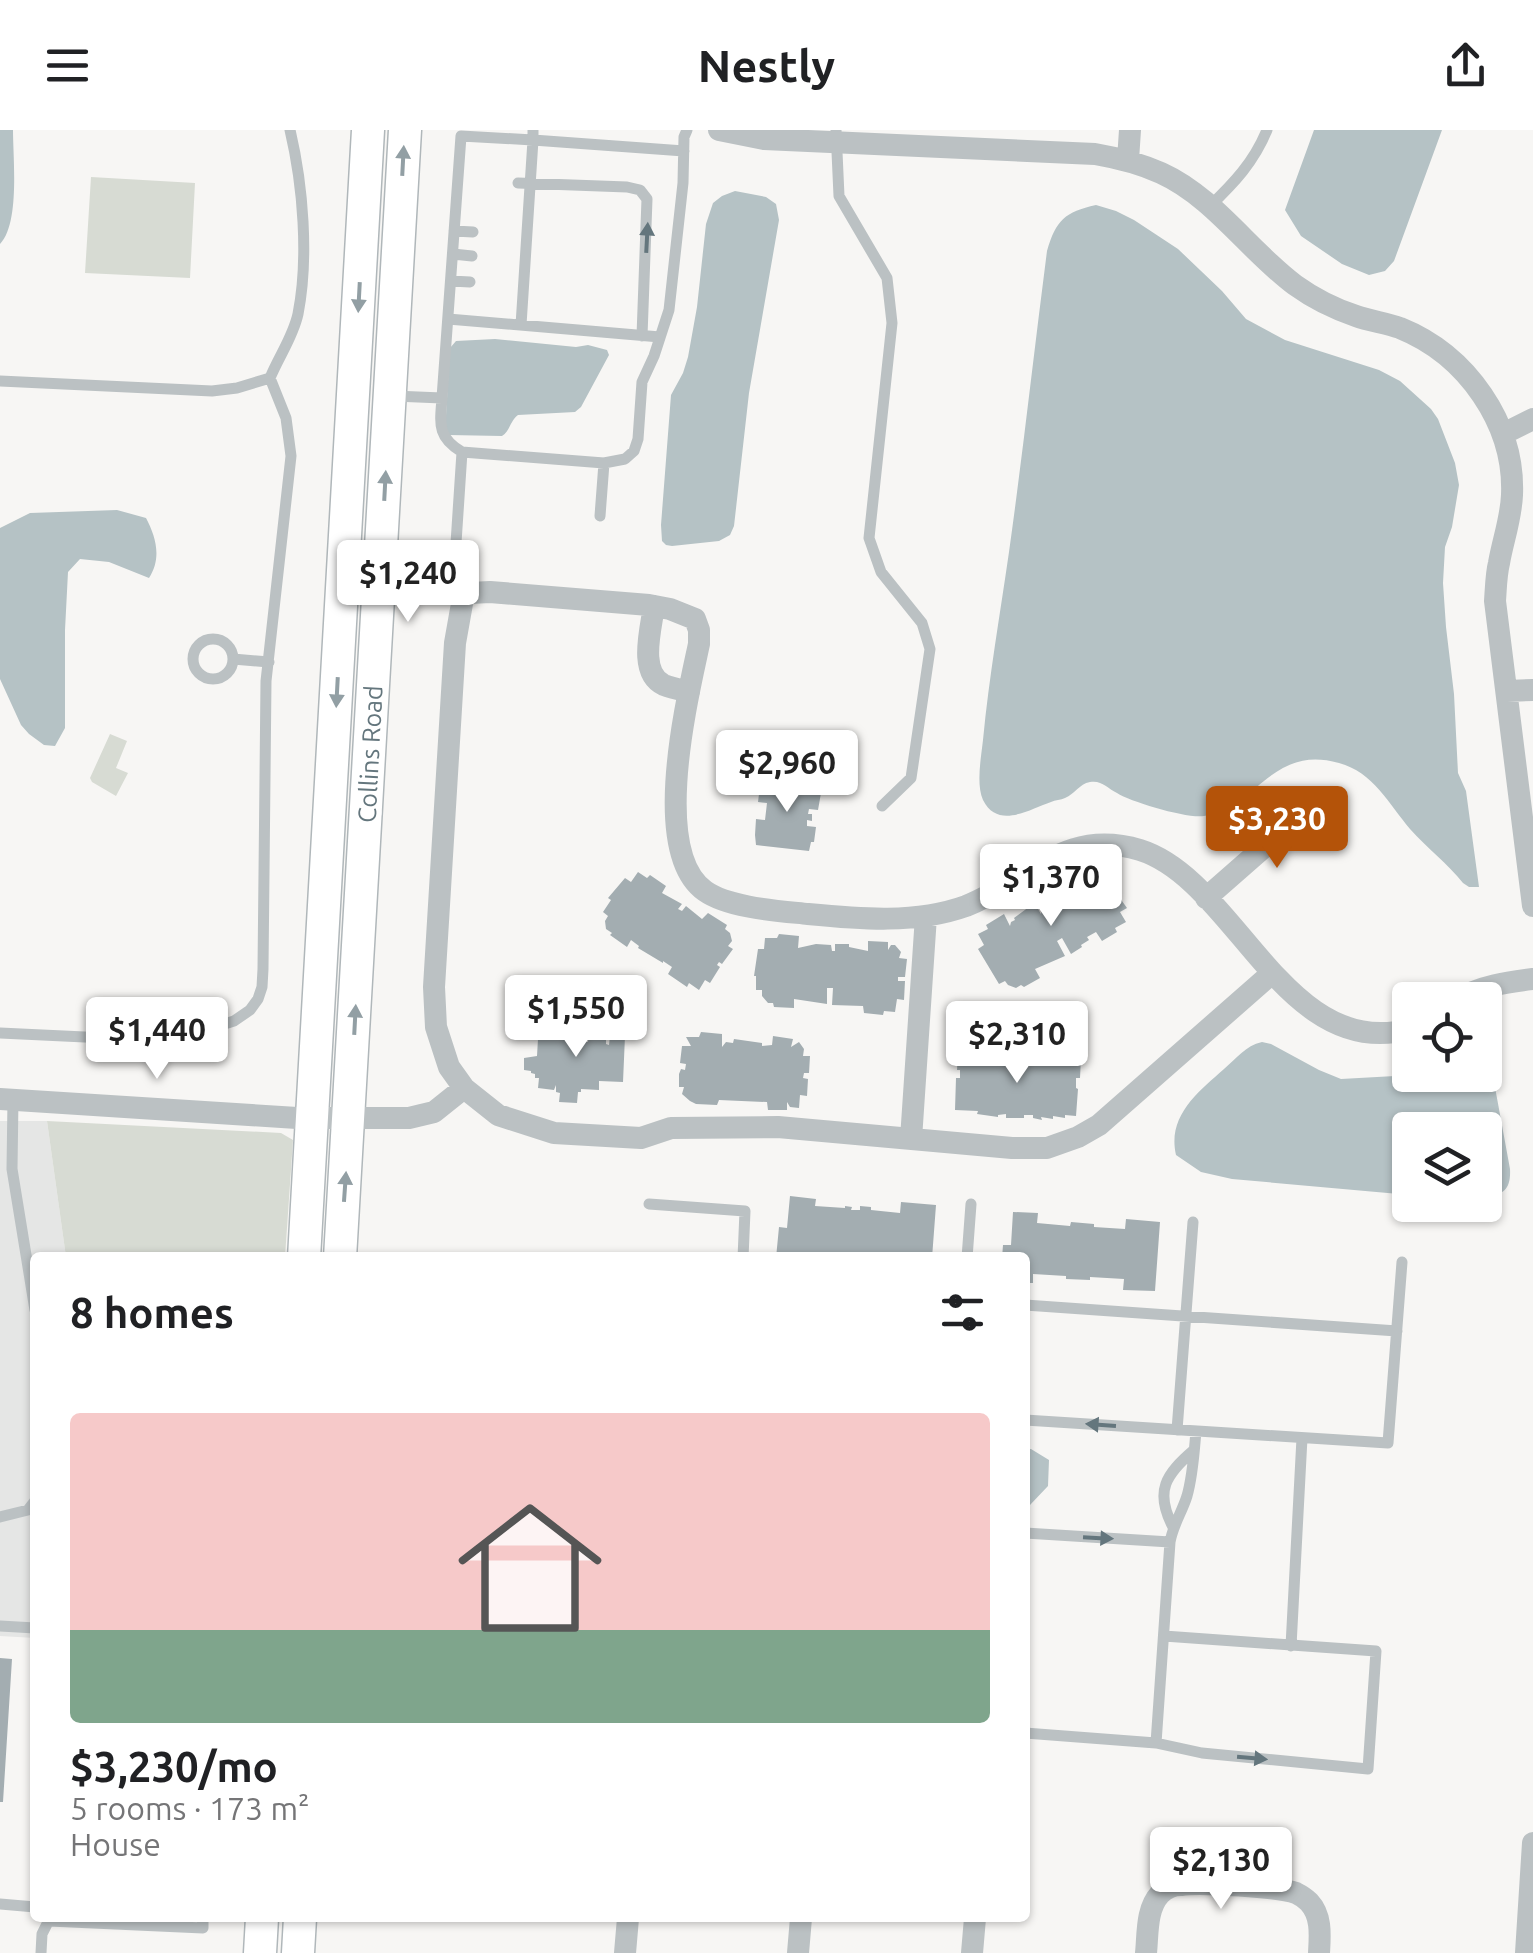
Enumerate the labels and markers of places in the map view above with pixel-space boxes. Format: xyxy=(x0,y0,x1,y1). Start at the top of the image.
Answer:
pin: $1,240 xyxy=(327,540,489,625)
pin: $2,960 xyxy=(706,730,868,815)
pin: $3,230 xyxy=(1196,786,1358,871)
pin: $1,370 xyxy=(970,844,1132,929)
pin: $1,550 xyxy=(495,975,657,1060)
pin: $1,440 xyxy=(76,997,238,1082)
pin: $2,310 xyxy=(936,1001,1098,1086)
pin: $2,130 xyxy=(1140,1827,1302,1912)

